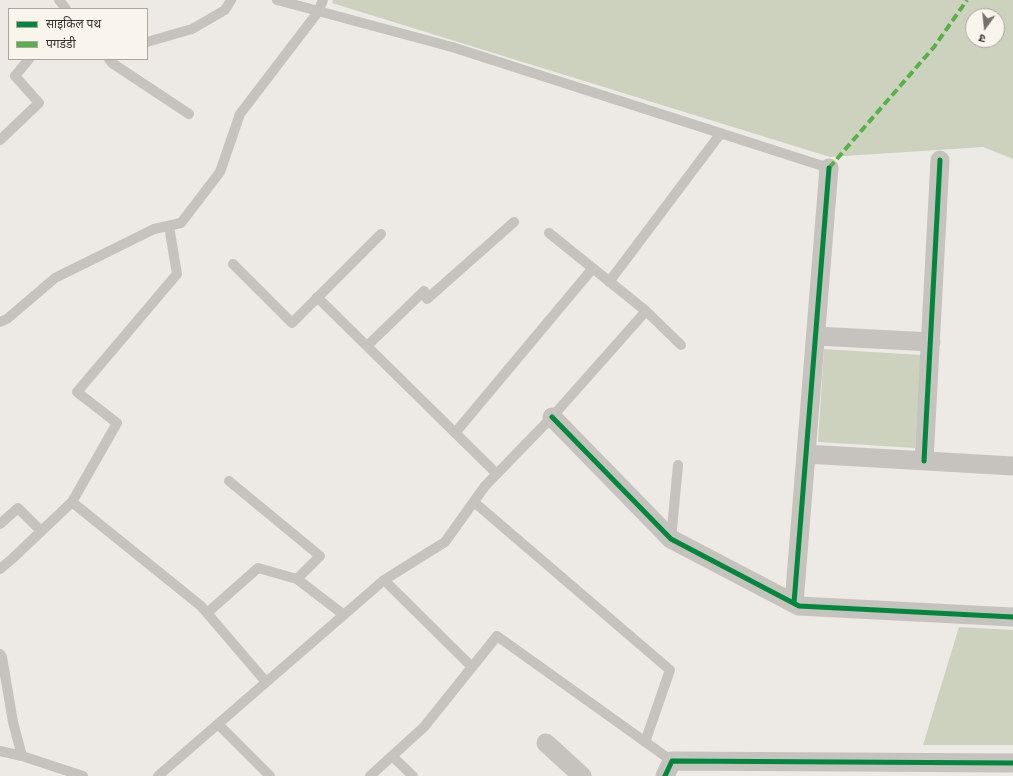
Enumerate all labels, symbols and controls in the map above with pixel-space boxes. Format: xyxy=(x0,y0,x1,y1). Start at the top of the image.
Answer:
legend xyxy=(8,8,148,60)
north arrow xyxy=(965,8,1005,48)
text: साइकिल पथ xyxy=(46,16,101,31)
text: उ xyxy=(977,32,987,46)
text: पगडंडी xyxy=(46,36,76,51)

